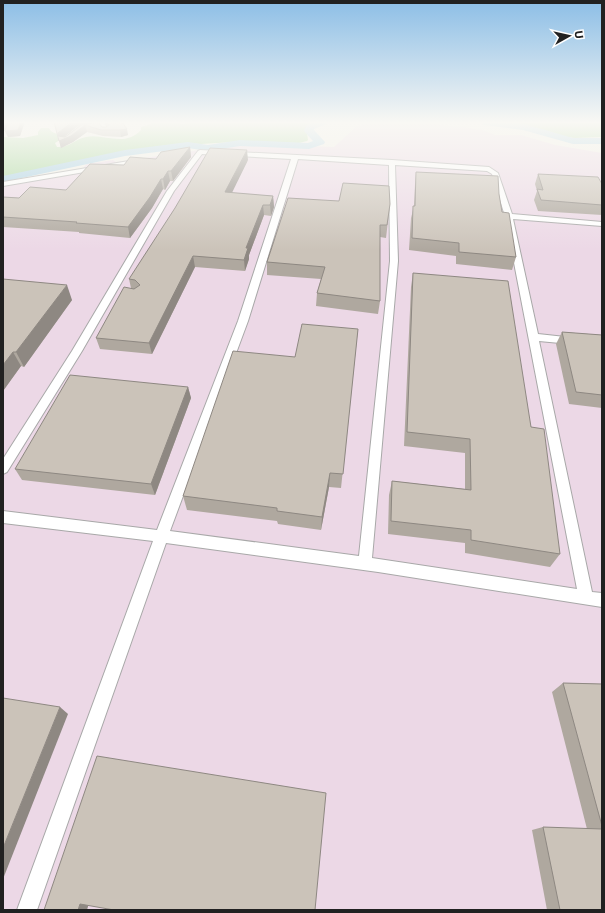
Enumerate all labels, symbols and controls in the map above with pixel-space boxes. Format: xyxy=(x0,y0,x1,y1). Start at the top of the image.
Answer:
north arrow xyxy=(549,16,589,56)
text: U xyxy=(572,30,586,39)

